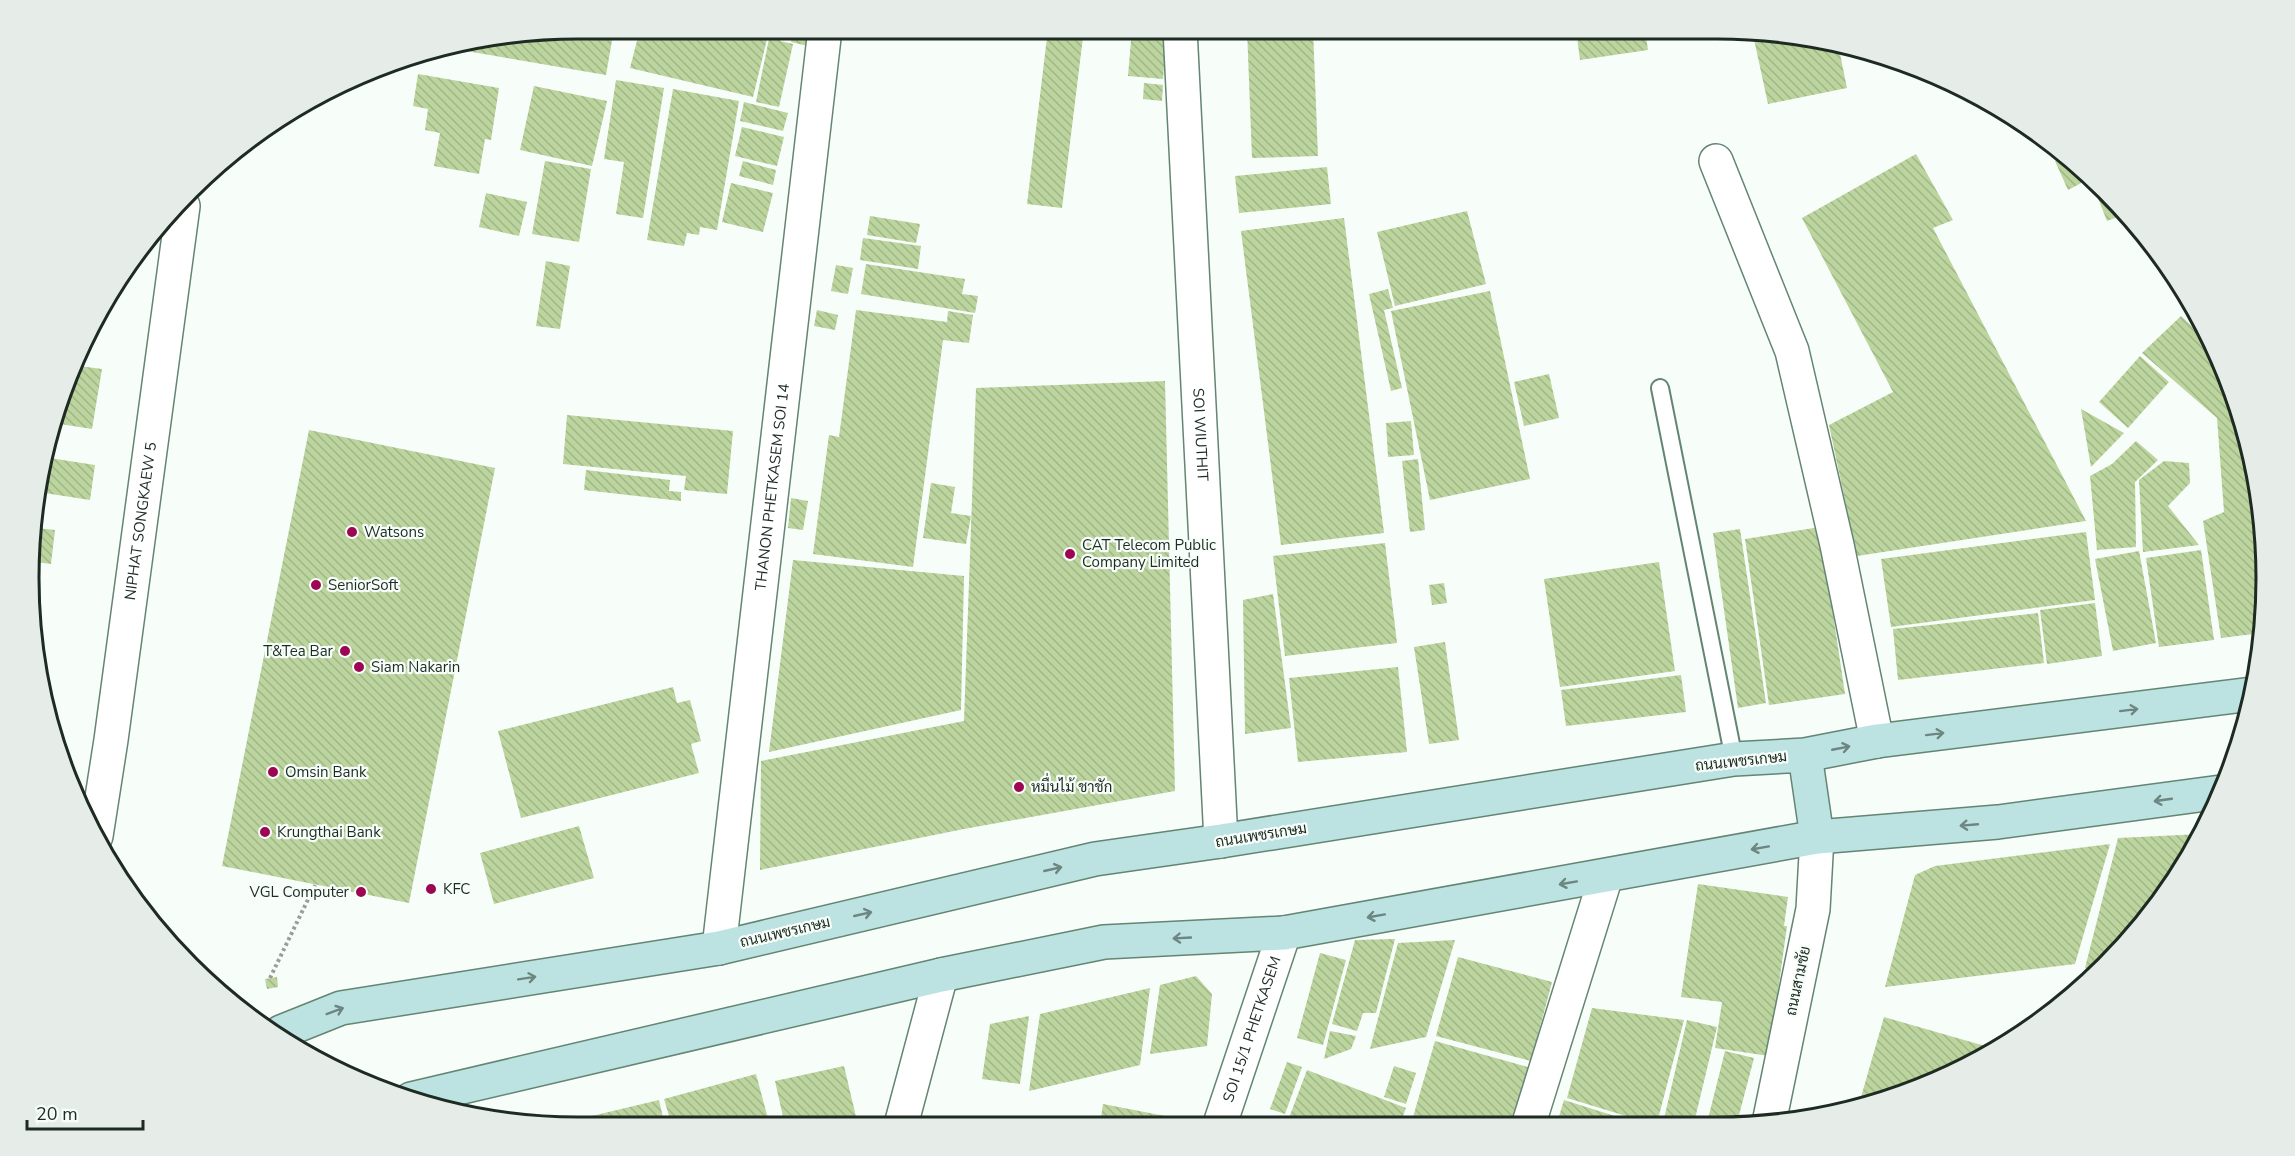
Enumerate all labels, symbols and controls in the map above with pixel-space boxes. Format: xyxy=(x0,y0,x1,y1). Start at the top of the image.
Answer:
street label: THANON PHETKASEM SOI 14 xyxy=(750,382,794,592)
street label: SOI WIUTHIT xyxy=(1188,388,1213,481)
street label: NIPHAT SONGKAEW 5 xyxy=(120,441,161,601)
place label: Watsons xyxy=(364,522,424,542)
marker: Watsons xyxy=(345,525,359,539)
place label: CAT Telecom Public Company Limited xyxy=(1082,535,1216,572)
marker: CAT Telecom Public Company Limited xyxy=(1063,547,1077,561)
place label: SeniorSoft xyxy=(328,575,399,595)
marker: SeniorSoft xyxy=(309,578,323,592)
place label: T&Tea Bar xyxy=(263,641,334,661)
marker: T&Tea Bar xyxy=(338,644,352,658)
place label: Siam Nakarin xyxy=(371,657,460,677)
marker: Siam Nakarin xyxy=(352,660,366,674)
one-way arrow xyxy=(2118,704,2138,715)
one-way arrow xyxy=(1925,728,1945,739)
one-way arrow xyxy=(1831,742,1850,753)
street label: ถนนเพชรเกษม xyxy=(1694,746,1788,776)
place label: Omsin Bank xyxy=(285,762,367,782)
marker: Omsin Bank xyxy=(266,765,280,779)
place label: หมื่นไม้ ชาชัก xyxy=(1031,772,1112,797)
marker: หมื่นไม้ ชาชัก xyxy=(1012,780,1026,794)
one-way arrow xyxy=(2153,795,2173,806)
street label: ถนนเพชรเกษม xyxy=(1214,818,1308,852)
one-way arrow xyxy=(1960,820,1980,831)
place label: Krungthai Bank xyxy=(277,822,381,842)
marker: Krungthai Bank xyxy=(258,825,272,839)
one-way arrow xyxy=(1750,843,1770,854)
one-way arrow xyxy=(1043,863,1062,875)
one-way arrow xyxy=(1558,878,1578,889)
place label: KFC xyxy=(443,879,470,899)
place label: VGL Computer xyxy=(249,882,350,902)
marker: KFC xyxy=(424,882,438,896)
marker: VGL Computer xyxy=(354,885,368,899)
one-way arrow xyxy=(853,907,872,919)
one-way arrow xyxy=(1366,911,1386,922)
street label: ถนนเพชรเกษม xyxy=(738,912,832,952)
one-way arrow xyxy=(1173,933,1193,944)
street label: ถนนสามชัย xyxy=(1781,944,1815,1018)
street label: SOI 15/1 PHETKASEM xyxy=(1218,954,1286,1105)
one-way arrow xyxy=(517,973,537,984)
one-way arrow xyxy=(325,1004,344,1015)
scale bar xyxy=(27,1093,142,1131)
text: 20 m xyxy=(36,1102,78,1126)

